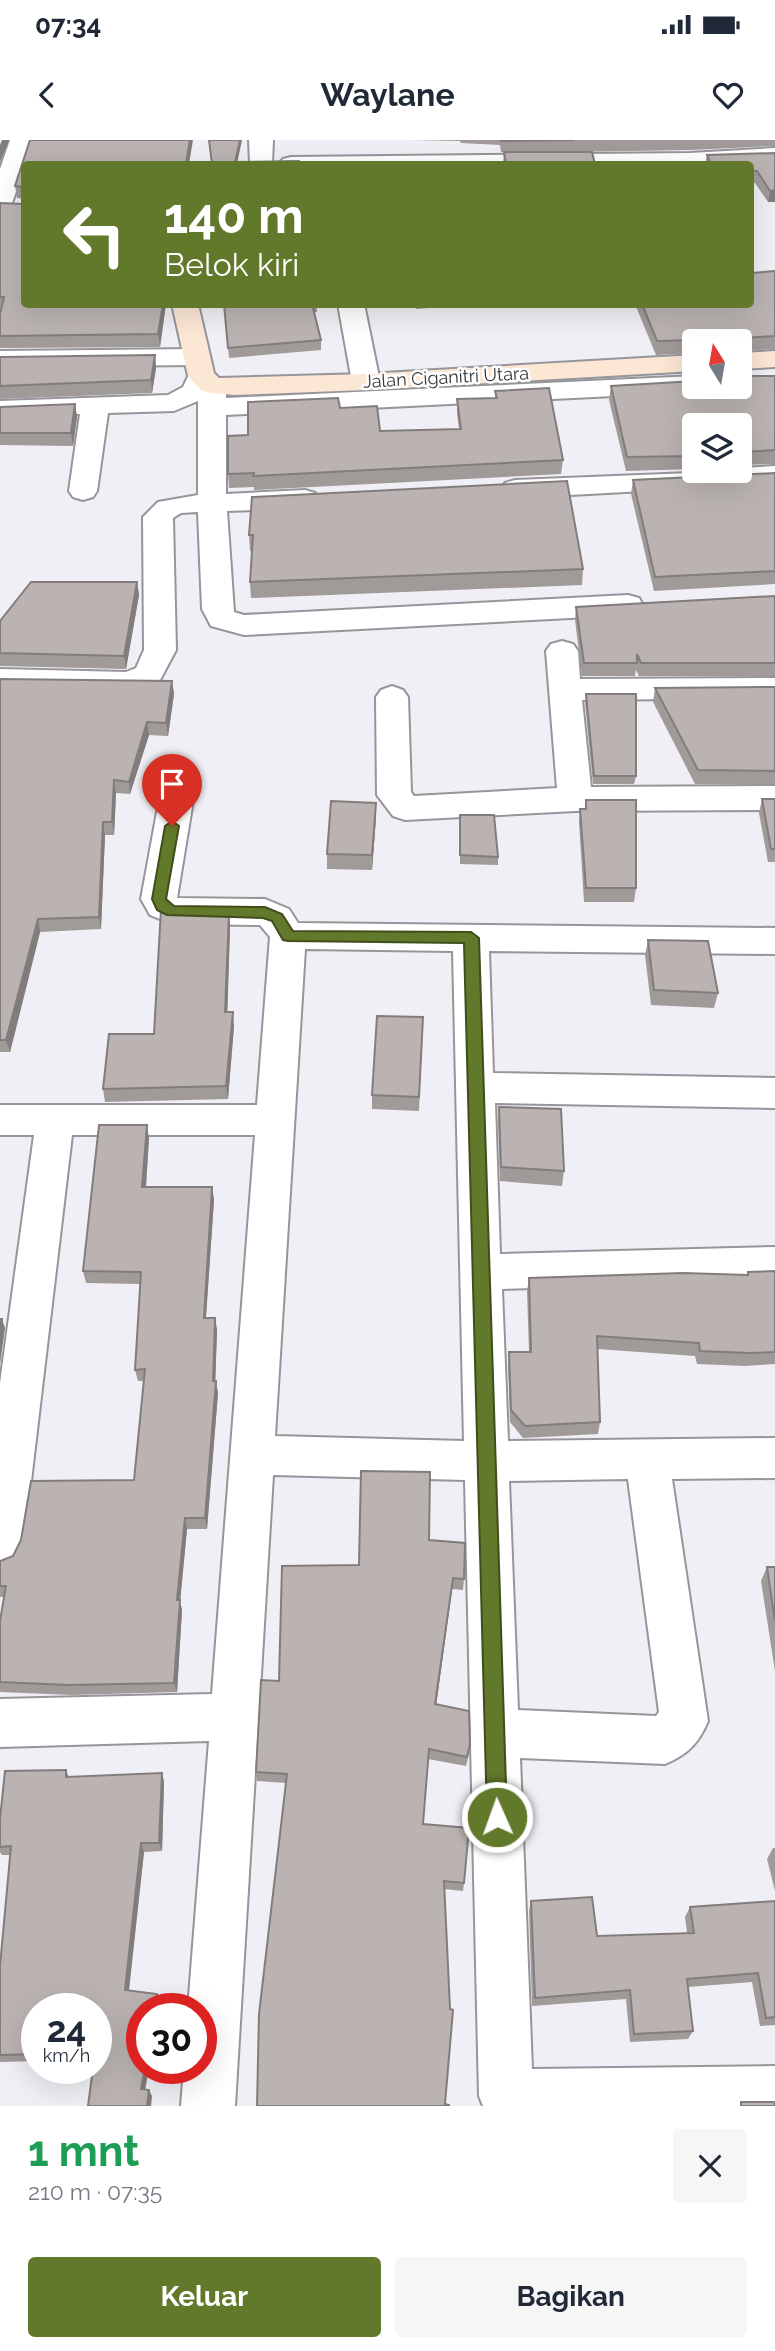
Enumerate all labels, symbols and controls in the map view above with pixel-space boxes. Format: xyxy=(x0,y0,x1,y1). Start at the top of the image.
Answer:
text: 07:34 xyxy=(35,10,101,40)
icon: back xyxy=(28,76,66,114)
text: Waylane xyxy=(320,76,455,113)
icon: heart xyxy=(709,76,747,114)
text: 140 m xyxy=(164,187,304,244)
icon: left xyxy=(49,189,140,280)
text: Belok kiri xyxy=(164,246,299,283)
north arrow xyxy=(682,329,752,399)
map controls xyxy=(682,329,752,483)
street label: Jalan Ciganitri Utara xyxy=(363,362,529,392)
button: layers xyxy=(682,413,752,483)
pin xyxy=(142,754,202,826)
icon: arrive xyxy=(153,765,191,803)
position arrow xyxy=(460,1780,534,1854)
speed limit sign: 30 xyxy=(126,1993,217,2084)
text: 24 xyxy=(47,2009,86,2050)
text: km/h xyxy=(43,2045,90,2066)
text: 1 mnt xyxy=(28,2127,139,2176)
button: close xyxy=(673,2129,747,2203)
text: 210 m · 07:35 xyxy=(28,2178,162,2205)
button: Keluar xyxy=(28,2257,381,2337)
button: Bagikan xyxy=(395,2257,747,2337)

